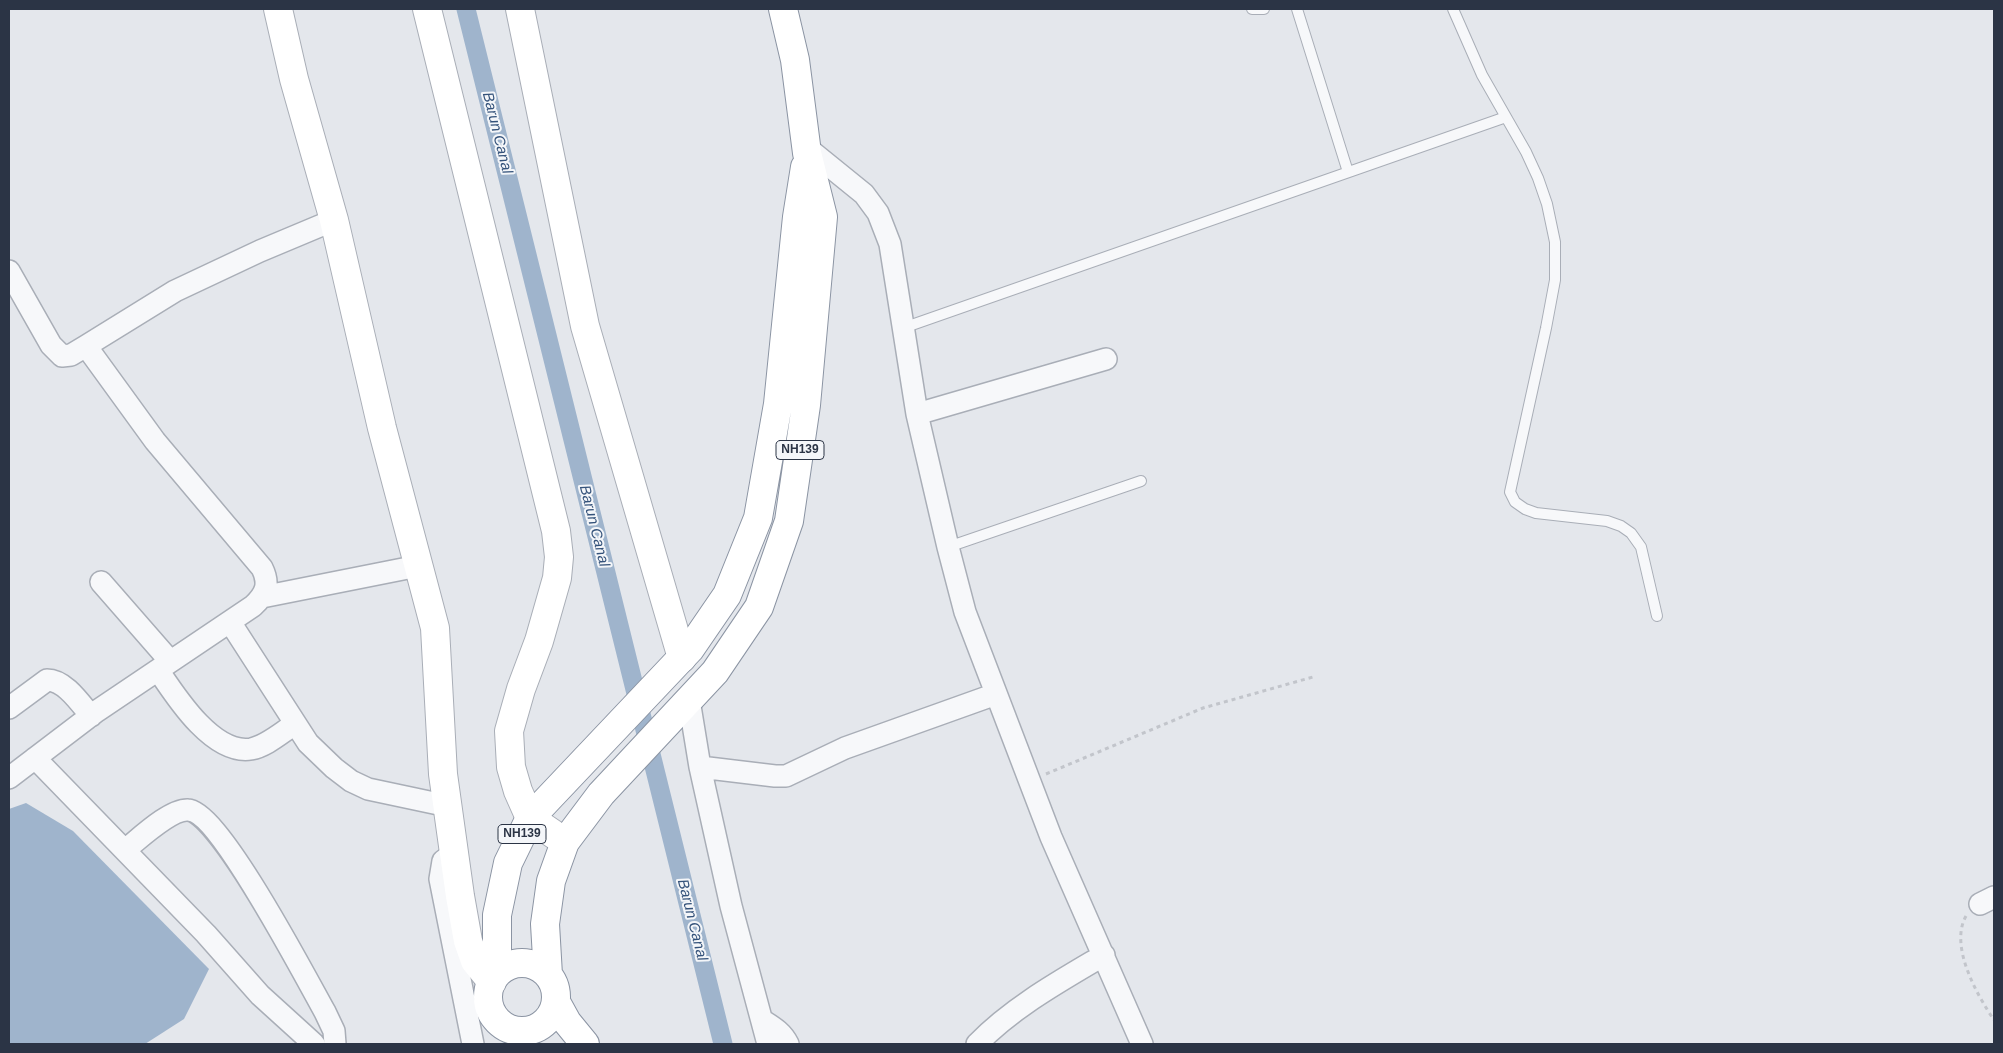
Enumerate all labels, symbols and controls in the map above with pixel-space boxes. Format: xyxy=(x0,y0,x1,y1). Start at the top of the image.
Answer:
water label: Barun Canal xyxy=(478,90,516,176)
road number: NH139 xyxy=(776,440,824,460)
water label: Barun Canal xyxy=(575,483,613,569)
road number: NH139 xyxy=(498,824,546,844)
water label: Barun Canal xyxy=(673,877,711,963)

